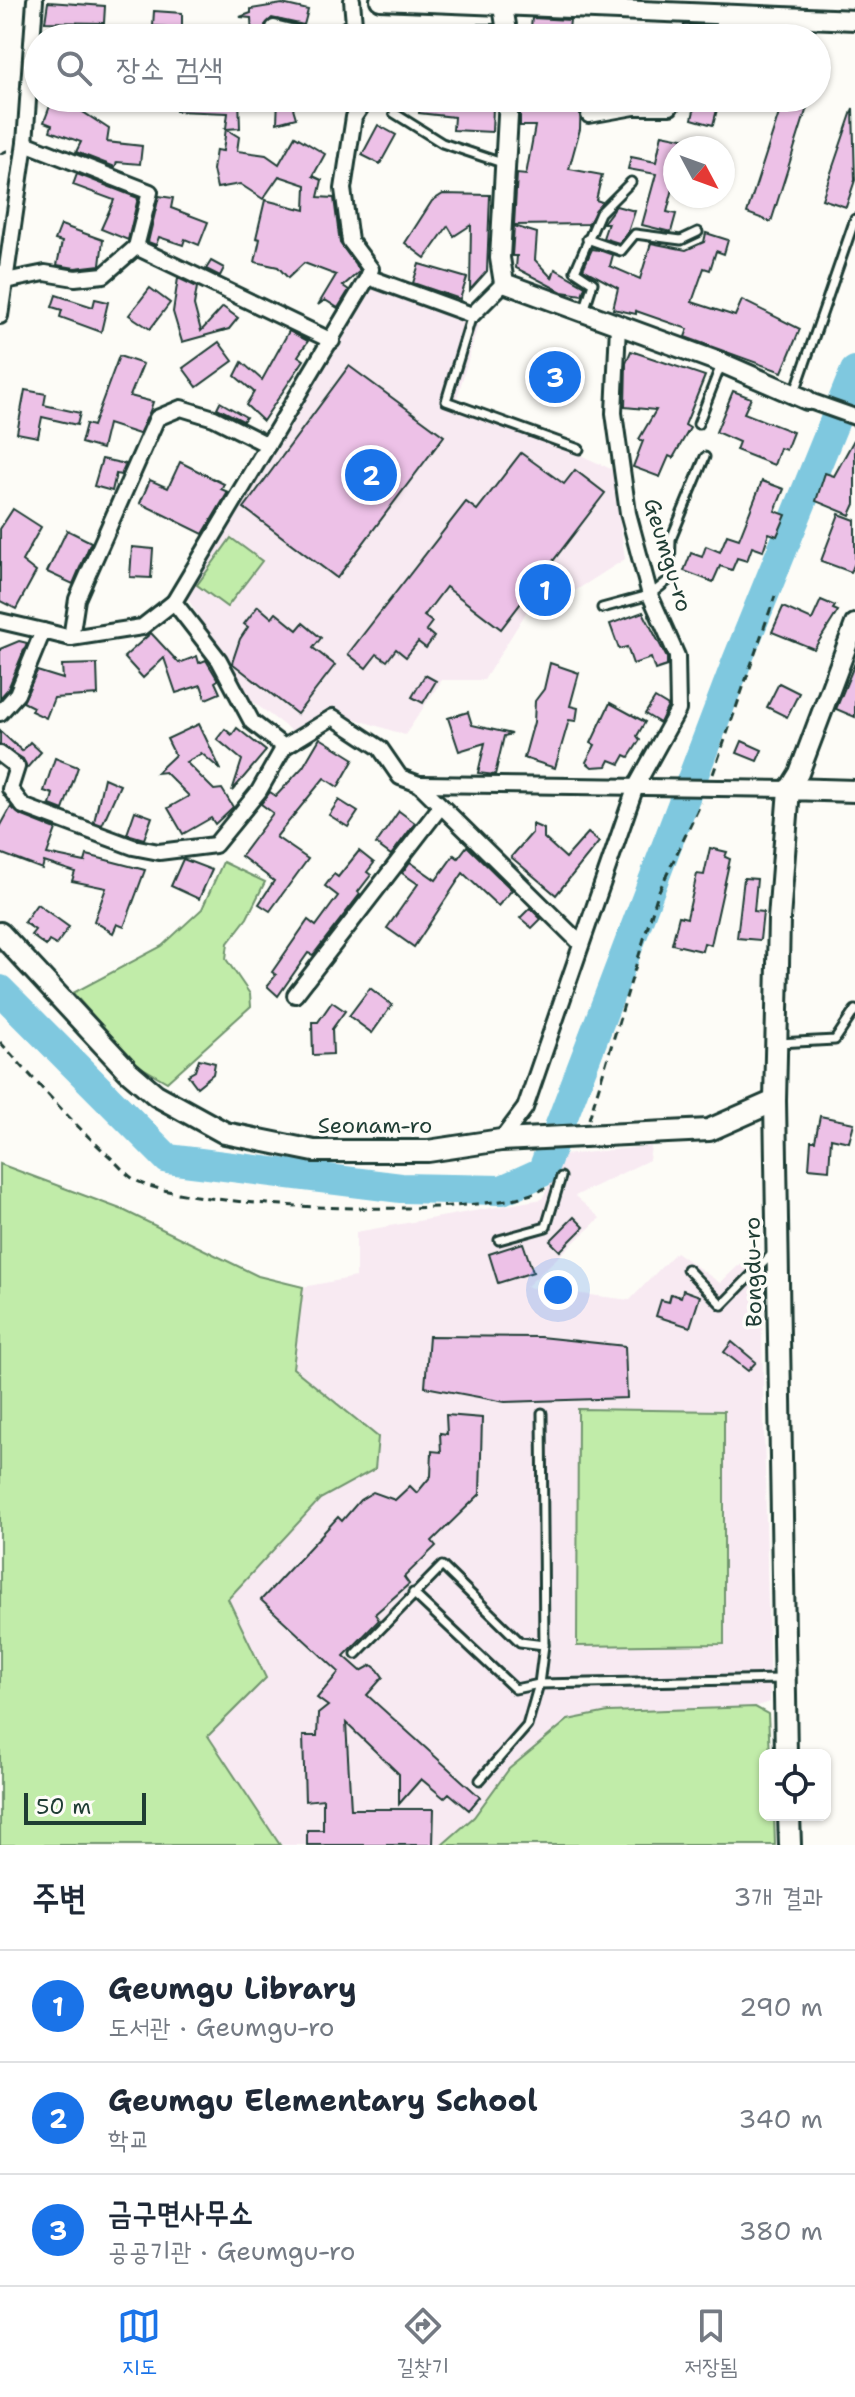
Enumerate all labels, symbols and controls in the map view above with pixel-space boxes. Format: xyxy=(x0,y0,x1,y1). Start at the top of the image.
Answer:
search box xyxy=(24,24,831,112)
icon: search xyxy=(52,46,96,90)
text: 장소 검색 xyxy=(116,48,223,89)
north arrow xyxy=(663,136,735,208)
pin: 3 xyxy=(529,347,581,407)
pin: 2 xyxy=(345,445,397,505)
street label: Geumgu-ro xyxy=(637,495,699,615)
pin: 1 xyxy=(519,560,571,620)
street label: Seonam-ro xyxy=(318,1111,432,1140)
street label: Bongdu-ro xyxy=(738,1217,768,1327)
your location xyxy=(538,1270,578,1310)
map controls xyxy=(759,1749,831,1821)
button: locate xyxy=(759,1749,831,1821)
scale bar xyxy=(24,1789,146,1825)
text: 50 m xyxy=(36,1792,91,1821)
text: 주변 xyxy=(32,1874,87,1920)
text: 3개 결과 xyxy=(733,1879,823,1914)
text: Geumgu Library xyxy=(108,1968,357,2009)
text: 1 xyxy=(52,1989,64,2024)
text: 290 m xyxy=(739,1989,823,2024)
text: 도서관 · Geumgu-ro xyxy=(108,2009,335,2044)
text: Geumgu Elementary School xyxy=(108,2080,538,2121)
text: 2 xyxy=(49,2101,67,2136)
text: 340 m xyxy=(738,2101,823,2136)
text: 학교 xyxy=(108,2121,150,2156)
text: 금구면사무소 xyxy=(108,2192,253,2233)
text: 3 xyxy=(49,2213,67,2248)
text: 380 m xyxy=(738,2213,823,2248)
text: 공공기관 · Geumgu-ro xyxy=(108,2233,356,2268)
tab: 지도 xyxy=(117,2304,161,2381)
tab: 길찾기 xyxy=(396,2304,449,2381)
tab: 저장됨 xyxy=(684,2304,738,2381)

